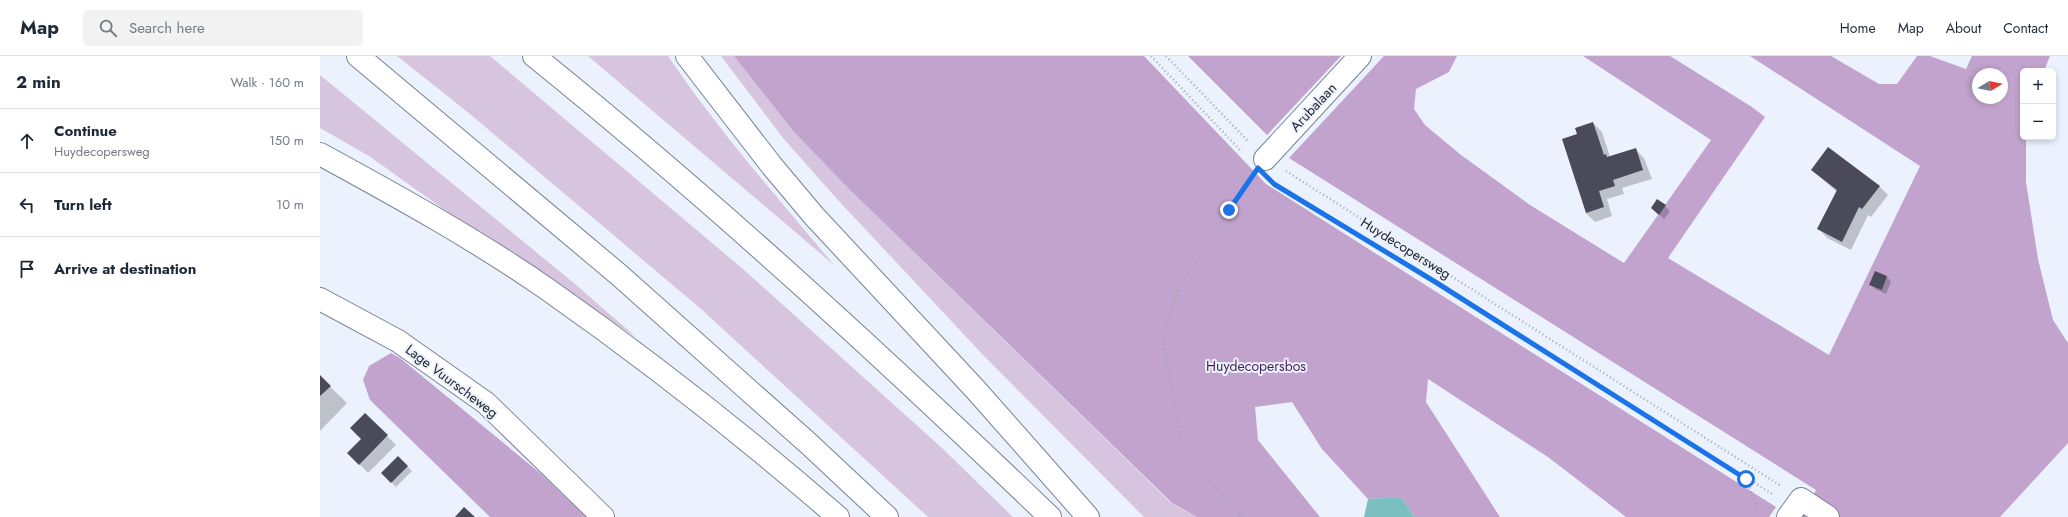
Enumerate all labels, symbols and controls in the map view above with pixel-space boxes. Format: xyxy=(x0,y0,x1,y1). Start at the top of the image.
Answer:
search box xyxy=(83,10,363,46)
text: Map xyxy=(20,14,59,41)
icon: search xyxy=(97,17,119,39)
text: Search here xyxy=(129,17,205,39)
text: Home xyxy=(1840,18,1876,38)
text: Map xyxy=(1898,18,1924,38)
text: About xyxy=(1946,18,1981,38)
text: Contact xyxy=(2003,18,2048,38)
north arrow xyxy=(1972,68,2008,104)
map controls xyxy=(2020,68,2056,140)
button: + xyxy=(2020,68,2056,104)
text: 2 min xyxy=(16,70,61,94)
text: Walk · 160 m xyxy=(231,73,304,92)
street label: Arubalaan xyxy=(1285,78,1341,136)
button: − xyxy=(2020,104,2056,140)
text: Continue xyxy=(54,120,117,142)
icon: ahead xyxy=(16,130,38,152)
text: 150 m xyxy=(269,131,304,150)
text: Huydecopersweg xyxy=(54,142,150,161)
icon: left xyxy=(16,194,38,216)
text: Turn left xyxy=(54,194,112,216)
text: 10 m xyxy=(276,195,304,214)
route end xyxy=(1220,201,1238,219)
street label: Huydecopersweg xyxy=(1357,212,1455,284)
icon: arrive xyxy=(16,258,38,280)
text: Arrive at destination xyxy=(54,258,196,280)
street label: Lage Vuurscheweg xyxy=(402,340,502,422)
park label: Huydecopersbos xyxy=(1206,356,1306,376)
route start xyxy=(1737,470,1755,488)

